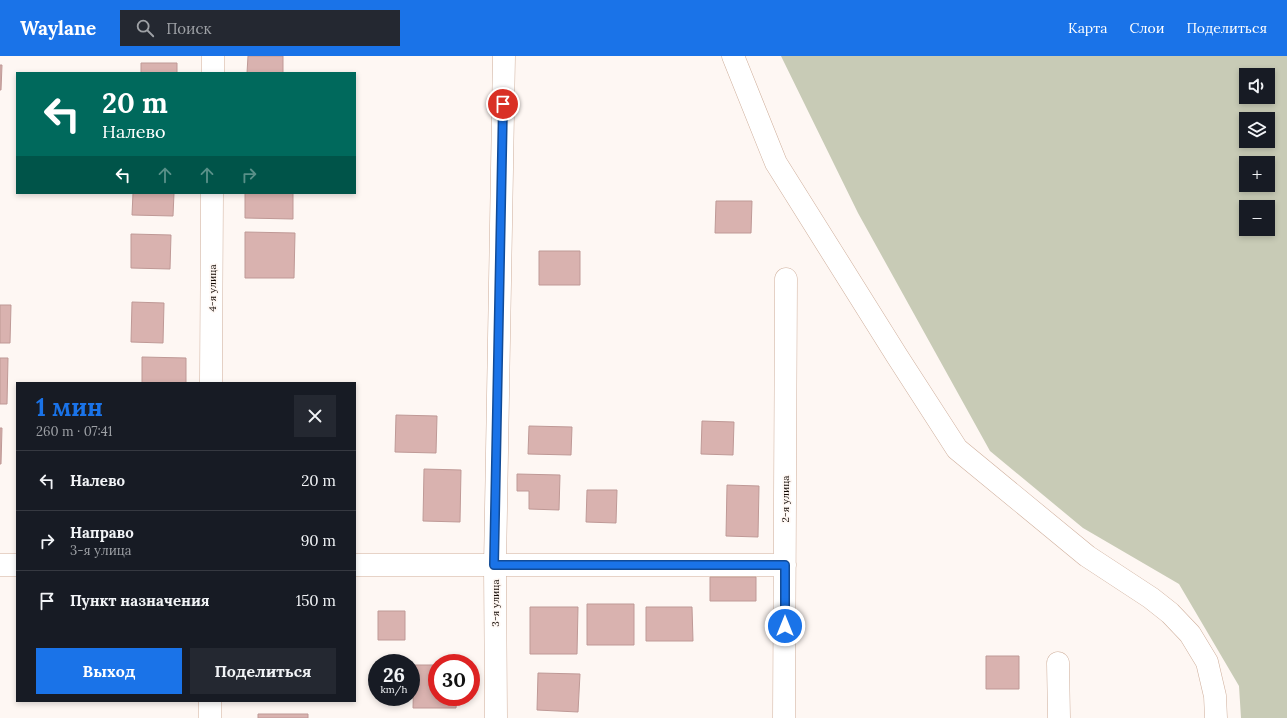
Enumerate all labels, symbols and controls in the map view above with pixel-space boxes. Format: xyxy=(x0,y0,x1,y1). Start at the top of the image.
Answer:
search box xyxy=(120,10,400,46)
text: Waylane xyxy=(20,16,96,40)
icon: search xyxy=(134,17,156,39)
text: Поиск xyxy=(166,19,212,38)
text: Карта xyxy=(1068,19,1107,37)
text: Слои xyxy=(1129,19,1164,37)
text: Поделиться xyxy=(1186,19,1267,37)
map controls xyxy=(1239,68,1275,236)
button: sound xyxy=(1239,68,1275,104)
text: 20 m xyxy=(102,85,168,121)
pin xyxy=(486,87,520,121)
icon: left xyxy=(36,88,88,140)
icon: arrive xyxy=(492,93,514,115)
button: layers xyxy=(1239,112,1275,148)
text: Налево xyxy=(102,120,166,143)
button: + xyxy=(1239,156,1275,192)
icon: left xyxy=(112,164,134,186)
icon: ahead xyxy=(154,164,176,186)
icon: ahead xyxy=(196,164,218,186)
icon: right xyxy=(238,164,260,186)
button: − xyxy=(1239,200,1275,236)
street label: 4-я улица xyxy=(206,264,219,312)
text: 1 мин xyxy=(36,392,103,423)
button: close xyxy=(294,395,336,437)
text: 260 m · 07:41 xyxy=(36,423,113,440)
icon: left xyxy=(36,470,58,492)
text: Налево xyxy=(70,471,125,490)
text: 20 m xyxy=(301,471,336,490)
street label: 2-я улица xyxy=(779,476,792,522)
text: Направо xyxy=(70,523,134,542)
icon: right xyxy=(36,530,58,552)
text: 90 m xyxy=(301,531,336,550)
text: 3-я улица xyxy=(70,542,131,559)
street label: 3-я улица xyxy=(489,579,502,627)
icon: arrive xyxy=(36,590,58,612)
text: Пункт назначения xyxy=(70,591,210,610)
text: 150 m xyxy=(296,591,336,610)
position arrow xyxy=(764,605,806,647)
button: Выход xyxy=(36,648,182,694)
button: Поделиться xyxy=(190,648,336,694)
speed limit sign: 30 xyxy=(428,654,480,706)
text: 26 xyxy=(383,662,405,687)
text: km/h xyxy=(380,683,408,696)

